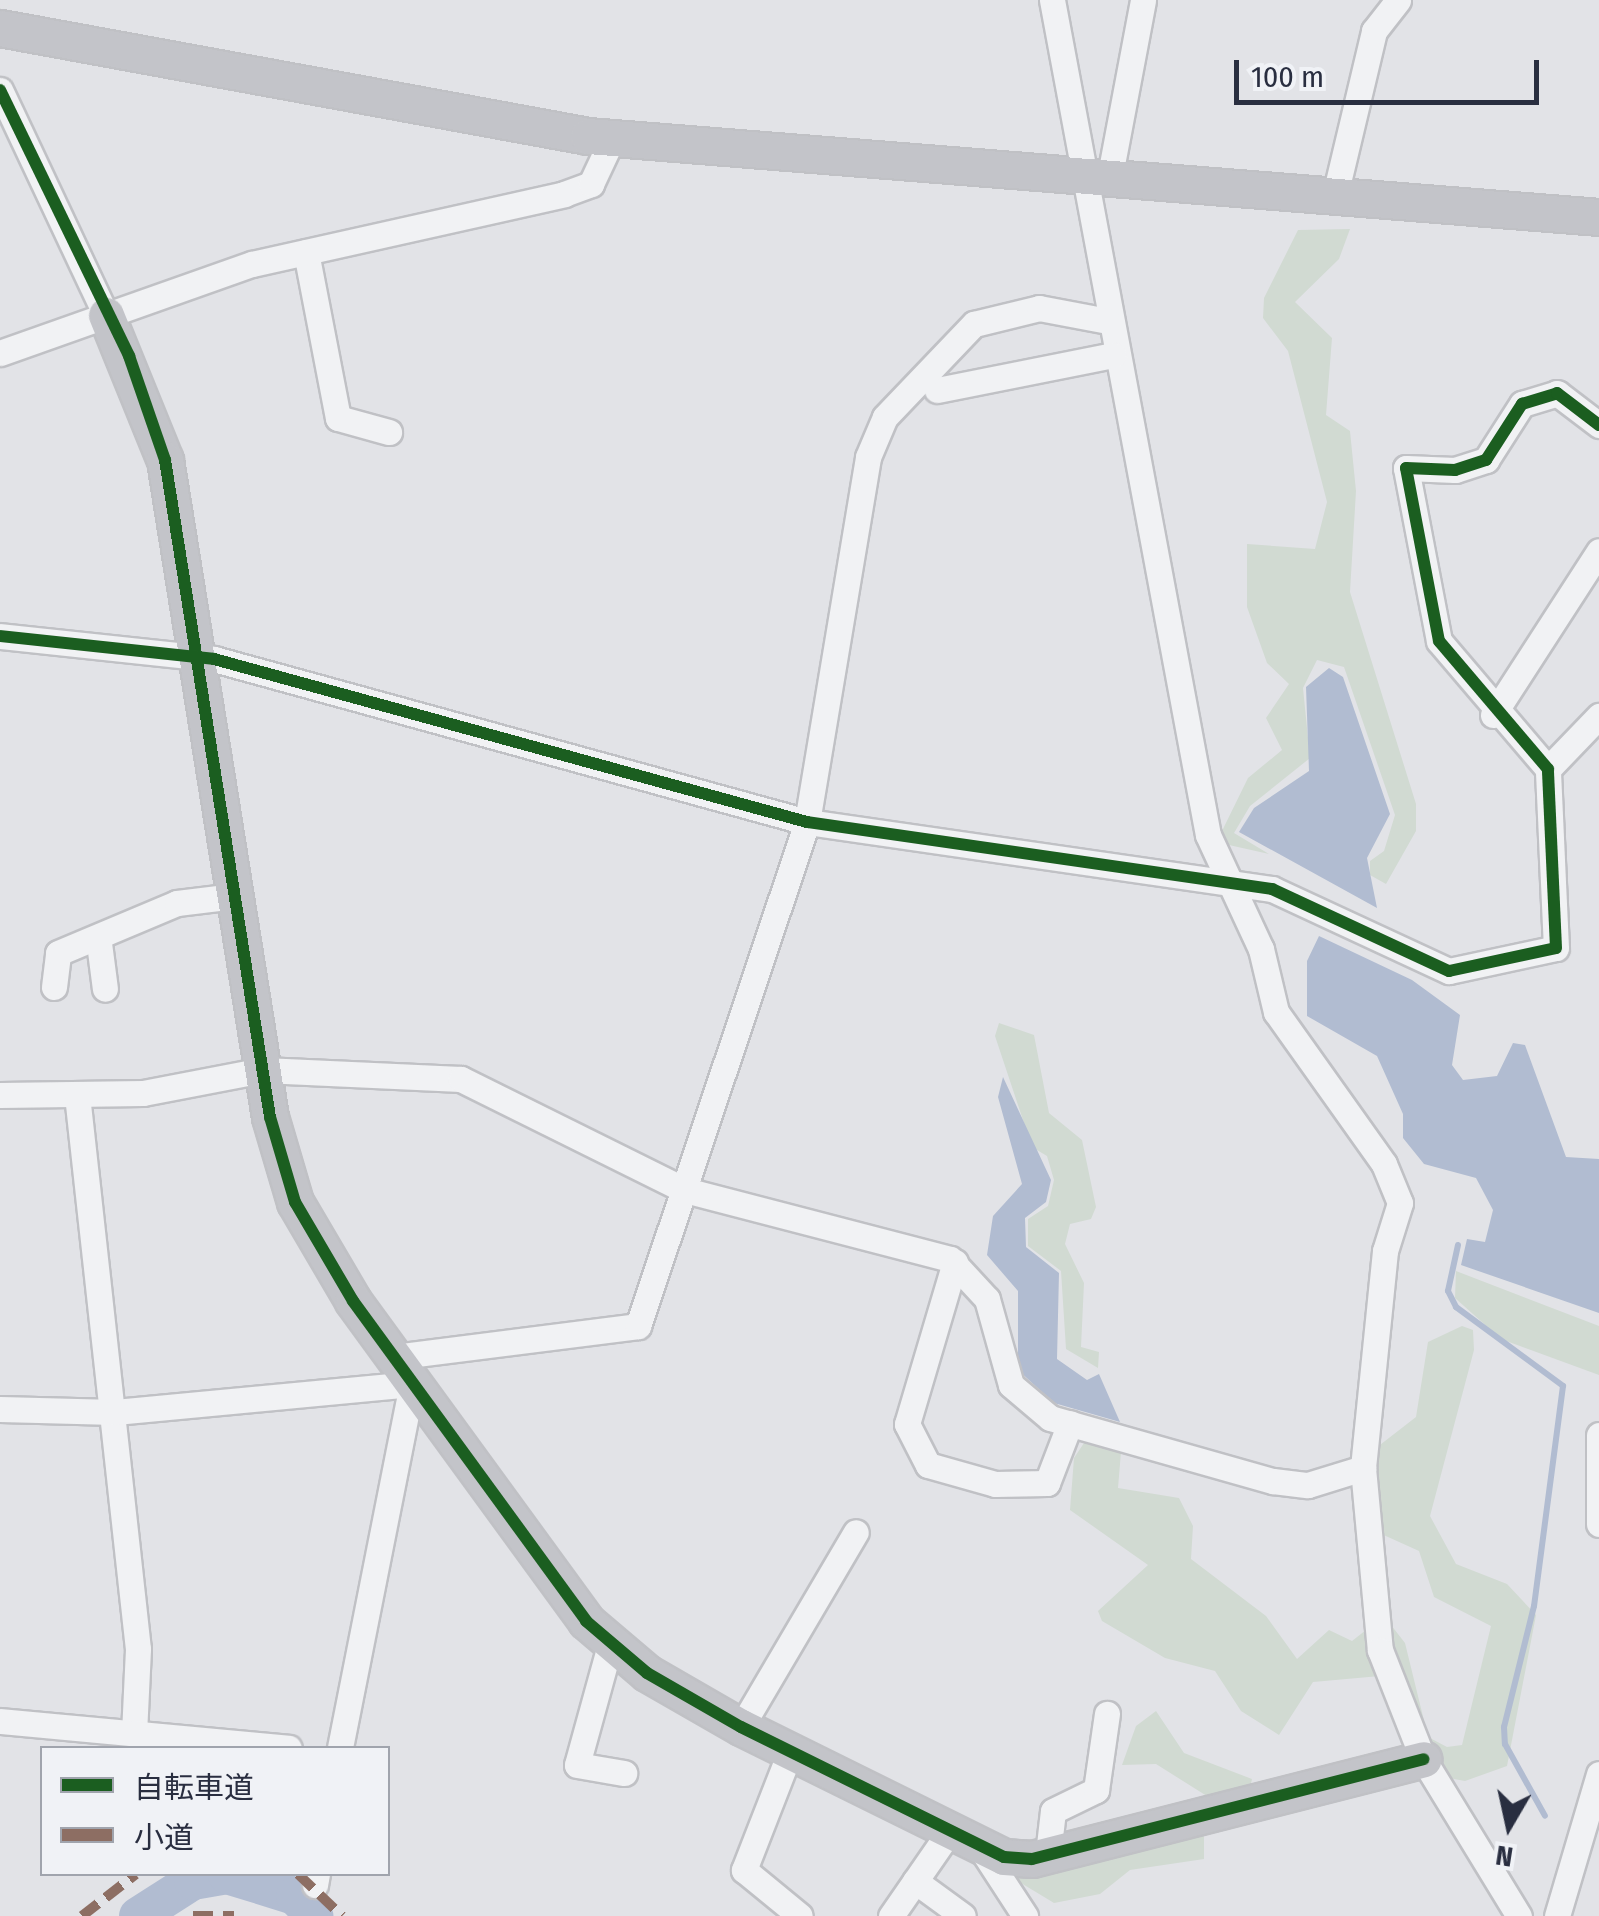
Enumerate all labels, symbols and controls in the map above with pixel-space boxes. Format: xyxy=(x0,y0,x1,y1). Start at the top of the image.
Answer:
scale bar xyxy=(1239,40,1544,102)
text: 100 m xyxy=(1251,59,1324,95)
legend xyxy=(40,1746,390,1876)
text: 自転車道 xyxy=(134,1770,254,1806)
north arrow xyxy=(1459,1776,1559,1876)
text: 小道 xyxy=(134,1820,194,1856)
text: N xyxy=(1493,1839,1515,1874)

